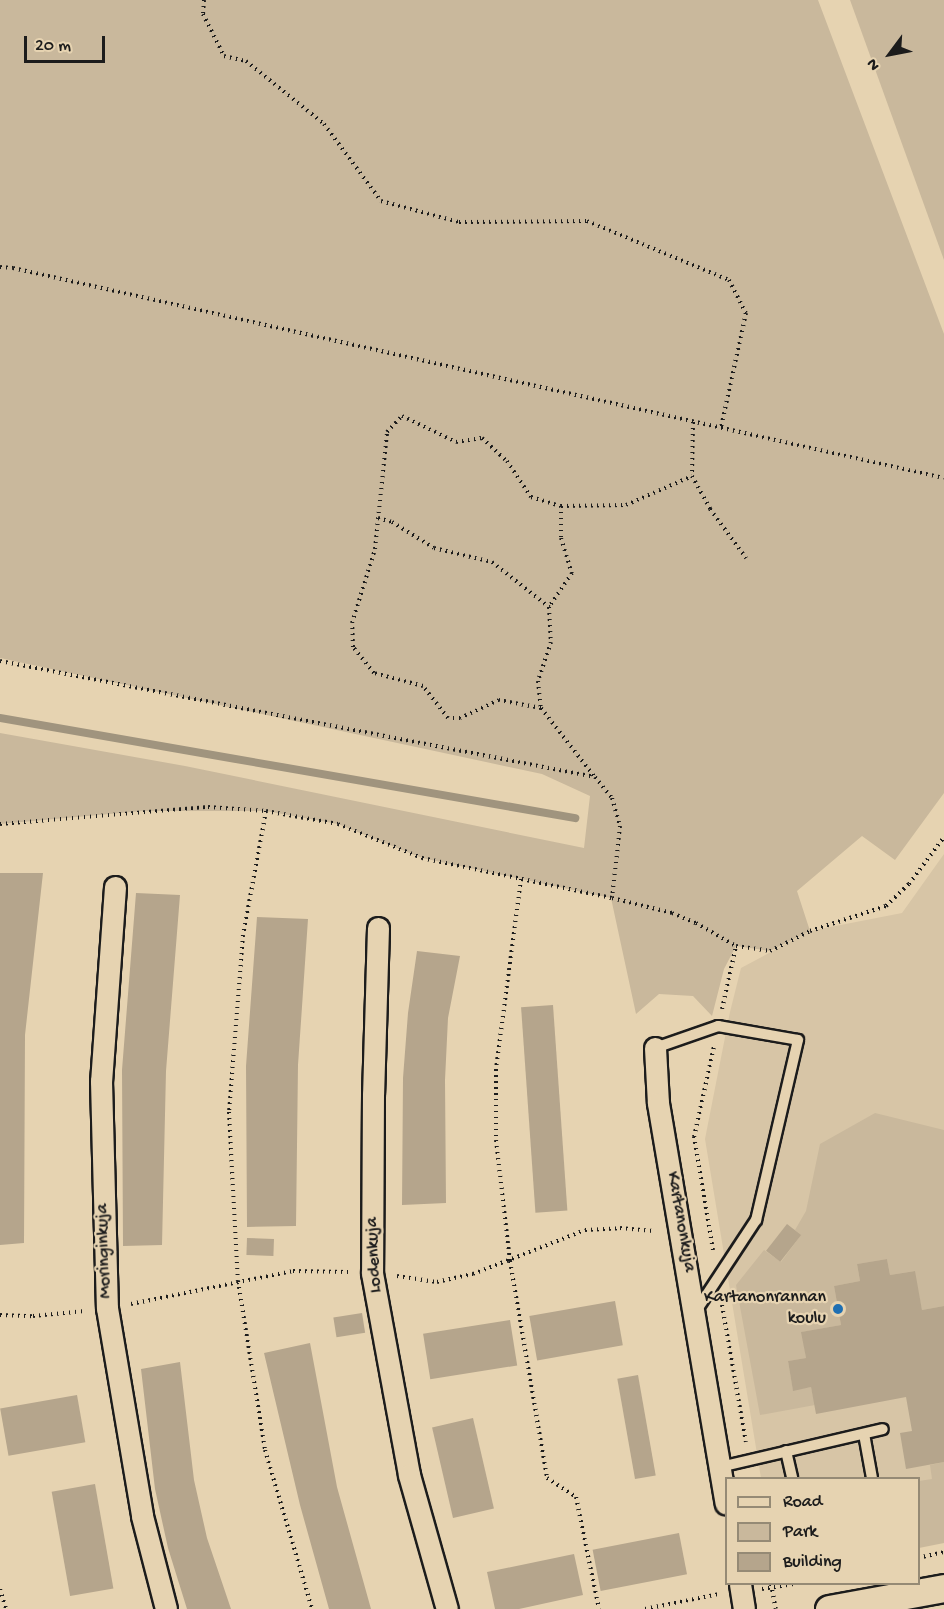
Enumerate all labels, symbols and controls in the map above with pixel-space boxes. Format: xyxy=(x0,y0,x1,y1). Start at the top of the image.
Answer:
scale bar xyxy=(27,24,108,62)
north arrow xyxy=(860,24,920,84)
text: 20 m xyxy=(35,36,71,57)
text: N xyxy=(863,54,885,73)
street label: Kartanonkuja xyxy=(661,1170,699,1274)
street label: Moringinkuja xyxy=(93,1203,117,1299)
street label: Lodenkuja xyxy=(362,1216,388,1294)
place label: Kartanonrannan koulu xyxy=(704,1288,826,1330)
marker: Kartanonrannan koulu xyxy=(831,1302,845,1316)
legend xyxy=(725,1477,920,1585)
text: Road xyxy=(783,1492,822,1513)
text: Park xyxy=(783,1522,817,1543)
text: Building xyxy=(783,1552,842,1573)

